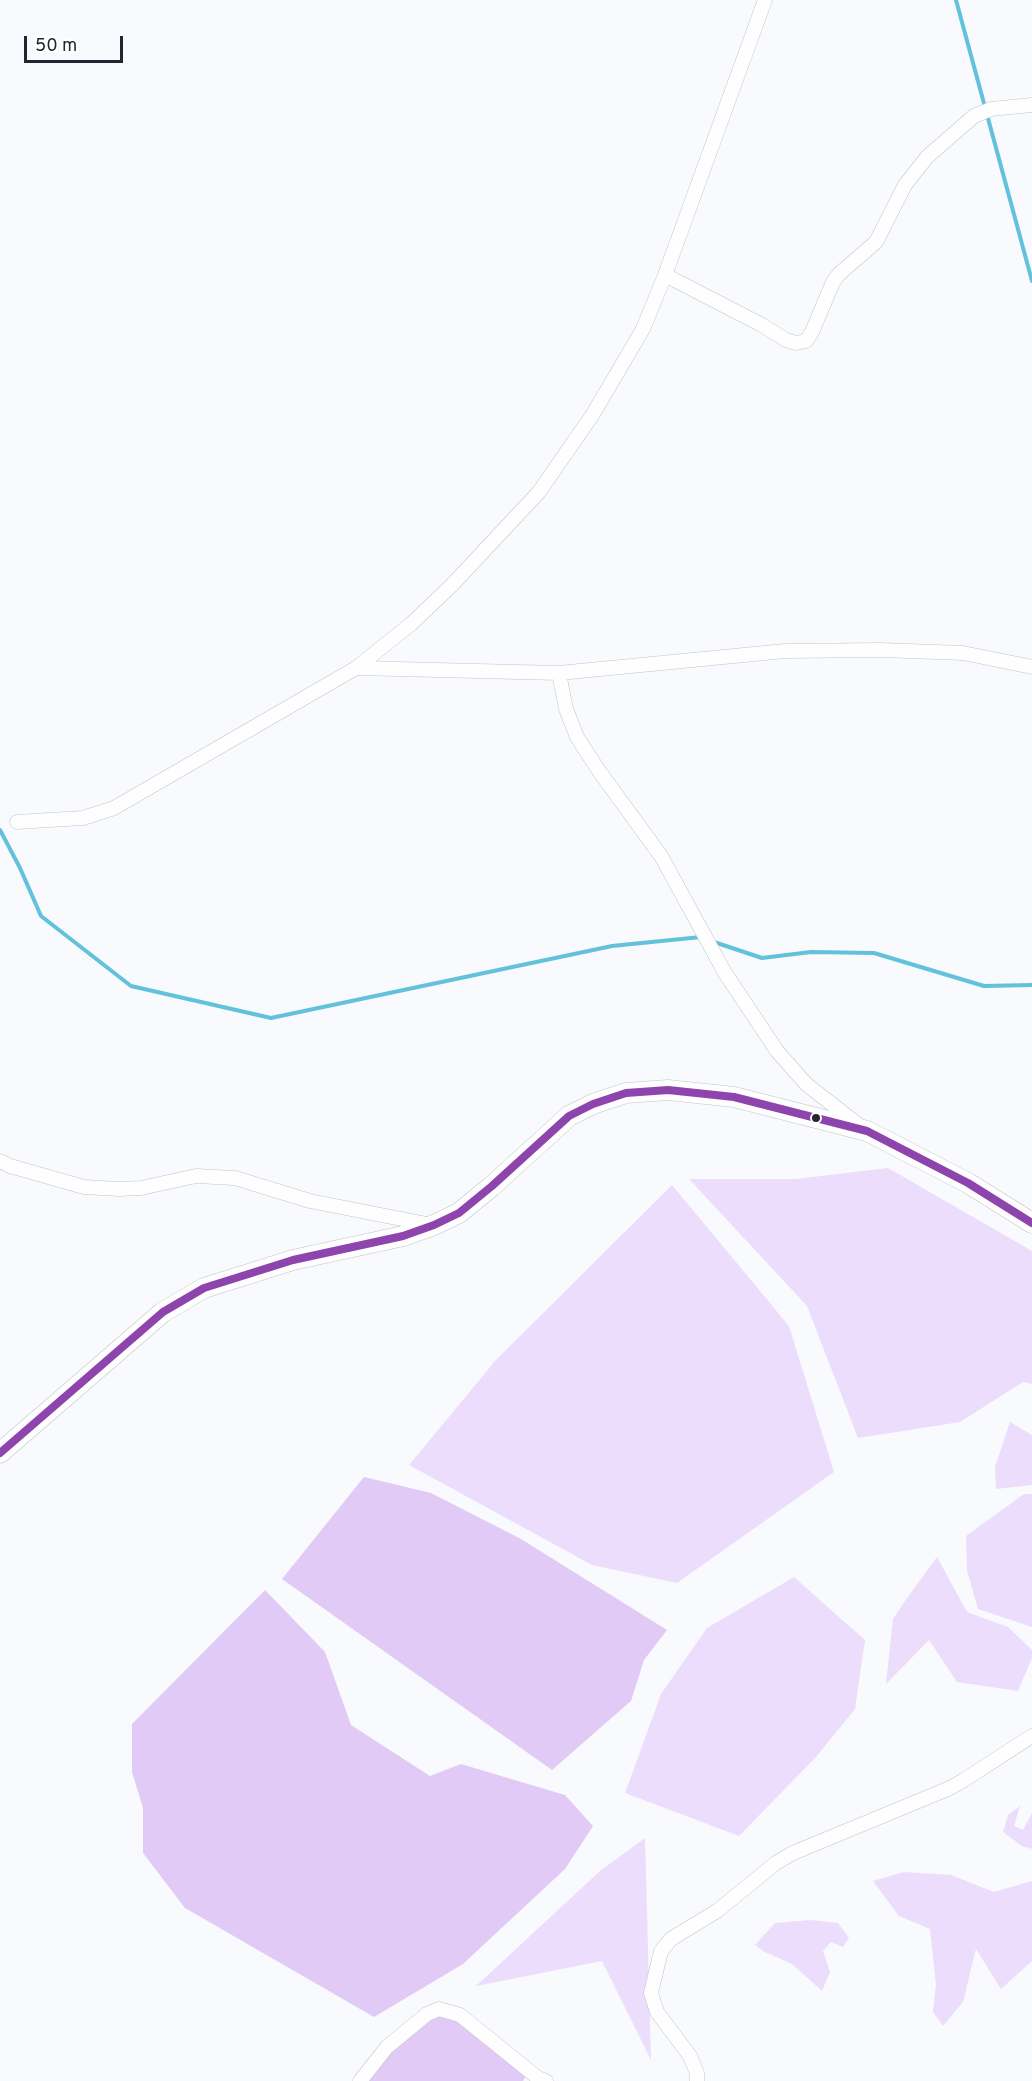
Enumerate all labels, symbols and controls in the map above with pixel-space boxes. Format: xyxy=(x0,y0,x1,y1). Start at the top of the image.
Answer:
scale bar xyxy=(27,24,126,62)
text: 50 m xyxy=(35,35,77,58)
unlabelled marker xyxy=(810,1112,822,1124)

